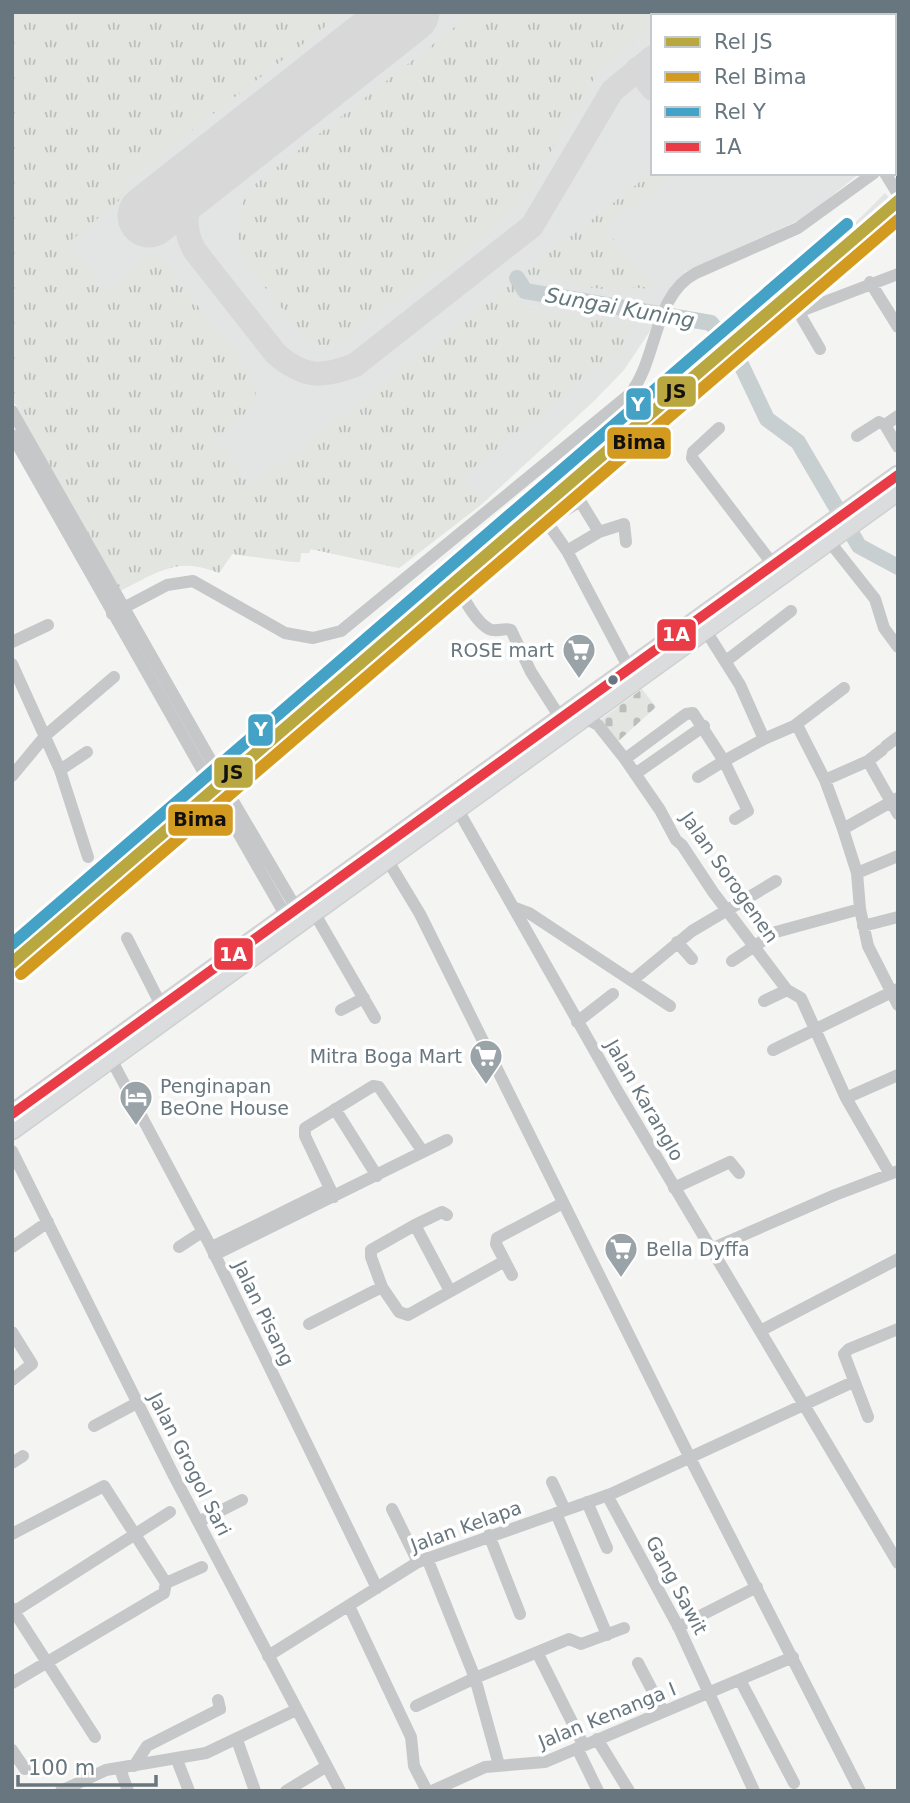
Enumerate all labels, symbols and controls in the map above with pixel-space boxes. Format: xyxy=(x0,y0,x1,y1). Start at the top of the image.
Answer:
legend xyxy=(651,14,896,175)
text: Rel JS xyxy=(714,30,773,54)
text: Rel Bima xyxy=(714,65,807,89)
text: Rel Y xyxy=(714,100,766,124)
text: 1A xyxy=(714,135,742,159)
water label: Sungai Kuning xyxy=(544,283,696,333)
line badge: JS xyxy=(656,375,697,408)
text: JS xyxy=(664,380,686,402)
line badge: Y xyxy=(625,387,652,421)
text: Y xyxy=(630,393,645,415)
line badge: Bima xyxy=(606,426,672,460)
text: Bima xyxy=(612,431,666,453)
line badge: 1A xyxy=(656,618,697,652)
text: 1A xyxy=(662,623,690,645)
supermarket icon: ROSE mart xyxy=(560,631,598,680)
place label: ROSE mart xyxy=(450,639,554,661)
unlabelled marker xyxy=(606,673,620,687)
line badge: Y xyxy=(247,713,274,747)
text: Y xyxy=(253,718,268,740)
line badge: JS xyxy=(213,756,254,789)
text: JS xyxy=(221,761,243,783)
line badge: Bima xyxy=(167,803,234,837)
street label: Jalan Sorogenen xyxy=(676,807,783,947)
text: Bima xyxy=(173,808,227,830)
line badge: 1A xyxy=(213,937,254,971)
text: 1A xyxy=(219,943,247,965)
street label: Jalan Karanglo xyxy=(601,1035,689,1165)
supermarket icon: Mitra Boga Mart xyxy=(467,1037,505,1086)
place label: Mitra Boga Mart xyxy=(310,1045,462,1067)
place label: Penginapan BeOne House xyxy=(160,1075,289,1119)
hotel icon: Penginapan BeOne House xyxy=(117,1078,155,1127)
supermarket icon: Bella Dyffa xyxy=(602,1230,640,1279)
place label: Bella Dyffa xyxy=(646,1238,750,1260)
street label: Jalan Pisang xyxy=(229,1256,299,1369)
street label: Jalan Grogol Sari xyxy=(144,1388,236,1539)
street label: Jalan Kelapa xyxy=(407,1496,524,1557)
street label: Gang Sawit xyxy=(642,1532,712,1638)
street label: Jalan Kenanga I xyxy=(534,1677,679,1753)
scale bar xyxy=(18,1744,156,1788)
text: 100 m xyxy=(28,1756,95,1780)

